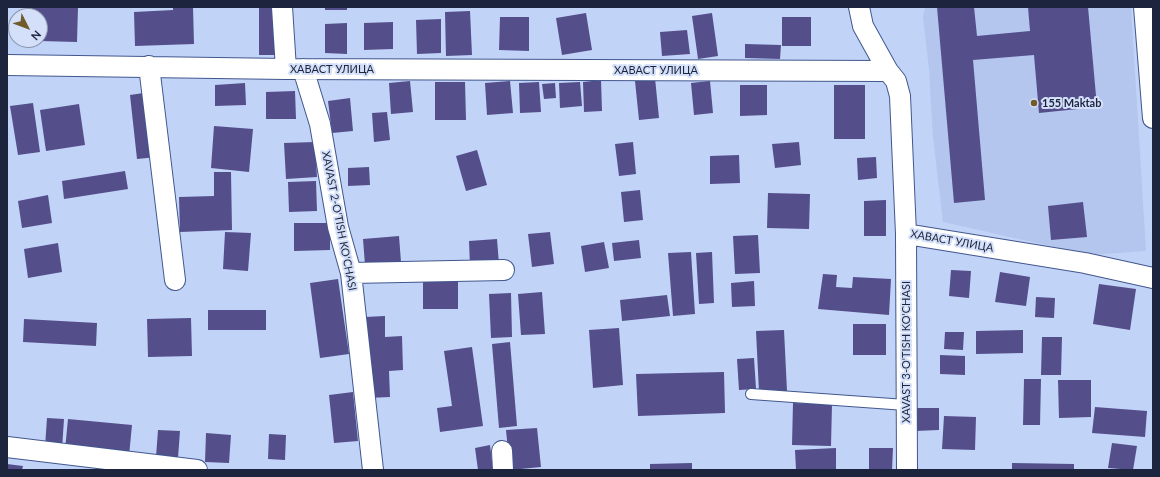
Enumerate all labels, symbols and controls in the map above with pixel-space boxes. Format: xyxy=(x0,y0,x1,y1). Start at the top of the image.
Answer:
north arrow xyxy=(8,8,48,48)
text: N xyxy=(29,28,44,43)
street label: ХАВАСТ УЛИЦА xyxy=(290,62,374,76)
street label: ХАВАСТ УЛИЦА xyxy=(614,63,698,77)
place label: 155 Maktab xyxy=(1042,96,1101,110)
marker: 155 Maktab xyxy=(1029,98,1039,108)
street label: XAVAST 2-O'TISH KO'CHASI xyxy=(319,150,359,292)
street label: ХАВАСТ УЛИЦА xyxy=(909,227,995,255)
street label: XAVAST 3-O'TISH KO'CHASI xyxy=(899,281,913,423)

